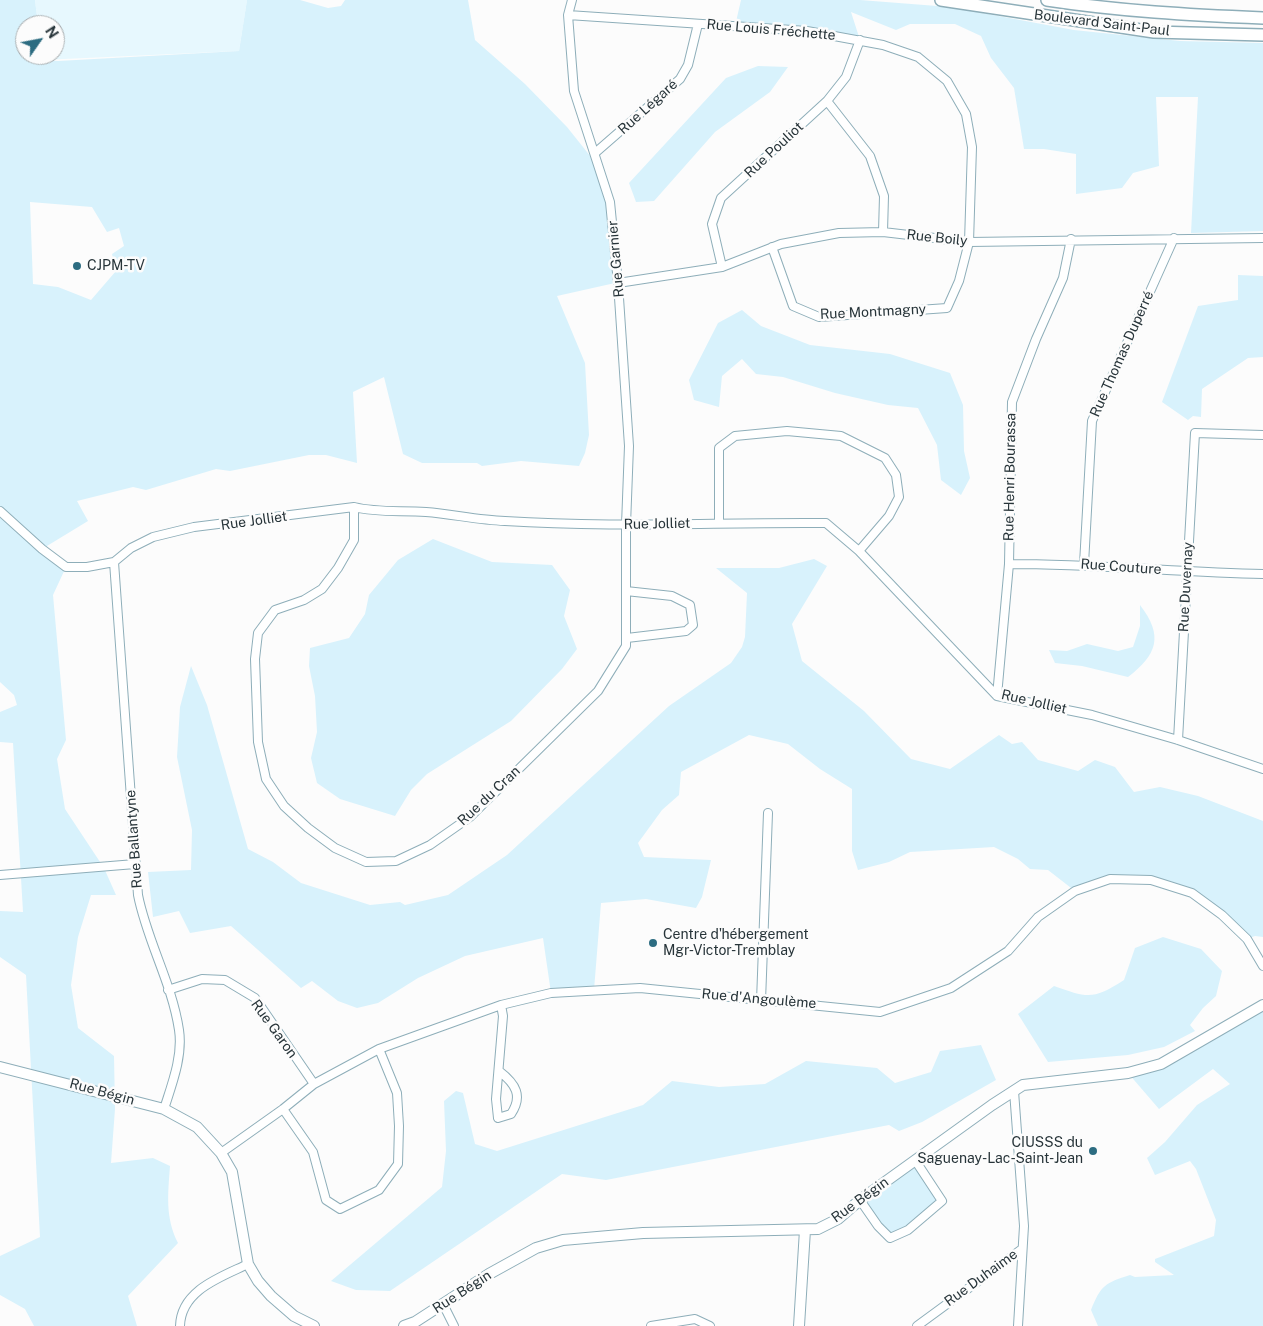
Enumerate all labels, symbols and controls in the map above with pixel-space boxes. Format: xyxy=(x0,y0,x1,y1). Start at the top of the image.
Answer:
street label: Boulevard Saint-Paul xyxy=(1033,6,1171,40)
north arrow xyxy=(15,15,65,65)
street label: Rue Louis Fréchette xyxy=(706,16,836,44)
text: N xyxy=(42,23,61,41)
street label: Rue Légaré xyxy=(615,76,681,138)
street label: Rue Pouliot xyxy=(741,118,807,182)
street label: Rue Garnier xyxy=(604,220,628,298)
street label: Rue Boily xyxy=(906,226,968,250)
place label: CJPM-TV xyxy=(87,258,145,274)
marker: CJPM-TV xyxy=(71,260,83,272)
street label: Rue Thomas Duperré xyxy=(1087,288,1157,420)
street label: Rue Montmagny xyxy=(820,301,926,323)
street label: Rue Henri Bourassa xyxy=(1000,413,1020,541)
street label: Rue Jolliet xyxy=(220,508,288,534)
street label: Rue Jolliet xyxy=(623,515,691,533)
street label: Rue Duvernay xyxy=(1175,542,1197,632)
street label: Rue Couture xyxy=(1080,556,1162,578)
street label: Rue Jolliet xyxy=(1000,686,1068,718)
street label: Rue du Cran xyxy=(454,763,524,829)
street label: Rue Ballantyne xyxy=(122,789,146,889)
place label: Centre d'hébergement Mgr-Victor-Tremblay xyxy=(663,927,809,960)
marker: Centre d'hébergement Mgr-Victor-Tremblay xyxy=(647,937,659,949)
street label: Rue d'Angoulème xyxy=(701,986,817,1012)
street label: Rue Garon xyxy=(247,996,301,1062)
street label: Rue Bégin xyxy=(68,1075,136,1109)
place label: CIUSSS du Saguenay-Lac-Saint-Jean xyxy=(917,1135,1083,1168)
marker: CIUSSS du Saguenay-Lac-Saint-Jean xyxy=(1087,1145,1099,1157)
street label: Rue Bégin xyxy=(828,1174,892,1226)
street label: Rue Duhaime xyxy=(941,1246,1021,1310)
street label: Rue Bégin xyxy=(430,1267,494,1317)

